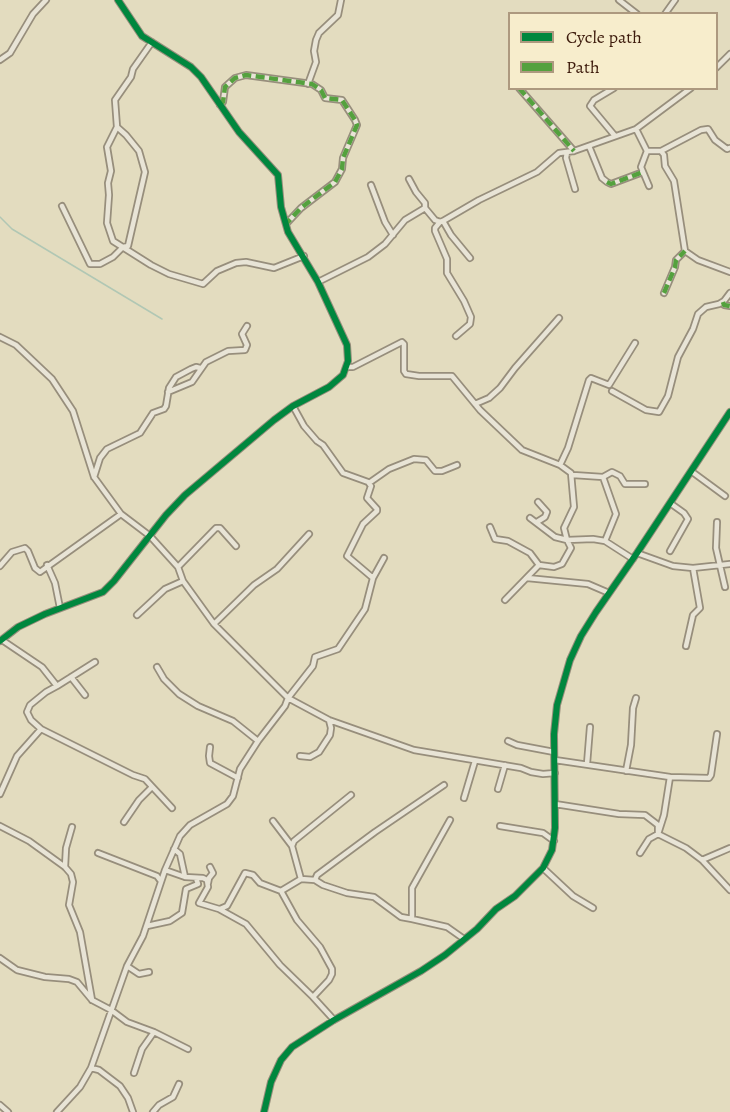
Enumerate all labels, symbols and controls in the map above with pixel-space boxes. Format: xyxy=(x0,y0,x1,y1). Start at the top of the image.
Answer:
legend xyxy=(508,12,718,90)
text: Cycle path xyxy=(566,25,642,49)
text: Path xyxy=(566,55,600,79)

